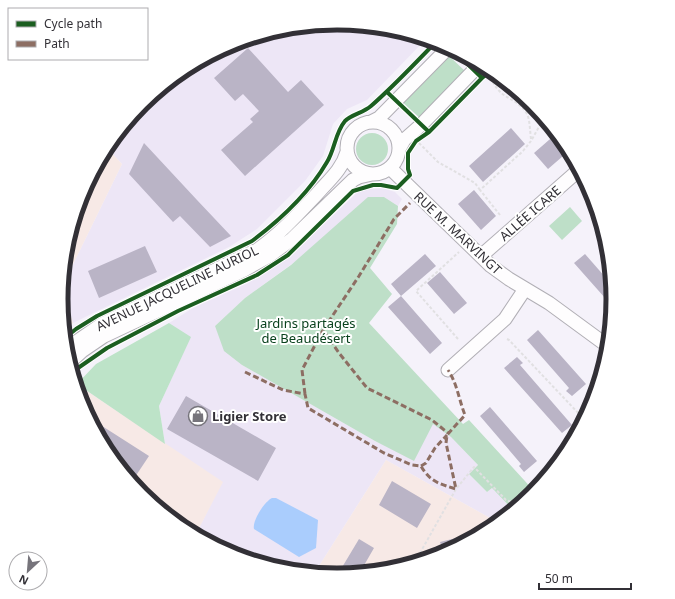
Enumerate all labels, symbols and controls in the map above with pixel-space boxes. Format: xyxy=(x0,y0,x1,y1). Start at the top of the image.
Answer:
legend xyxy=(8,8,148,60)
text: Cycle path xyxy=(44,15,102,32)
text: Path xyxy=(44,35,70,52)
street label: ALLÉE ICARE xyxy=(495,181,565,245)
street label: RUE M. MARVINGT xyxy=(410,188,506,279)
street label: AVENUE JACQUELINE AURIOL xyxy=(93,241,261,335)
park label: Jardins partagés de Beaudésert xyxy=(254,314,356,347)
shop icon: Ligier Store xyxy=(187,405,209,427)
place label: Ligier Store xyxy=(212,407,287,425)
north arrow xyxy=(8,551,48,591)
scale bar xyxy=(539,565,631,591)
text: 50 m xyxy=(545,570,573,587)
text: N xyxy=(16,572,31,589)

